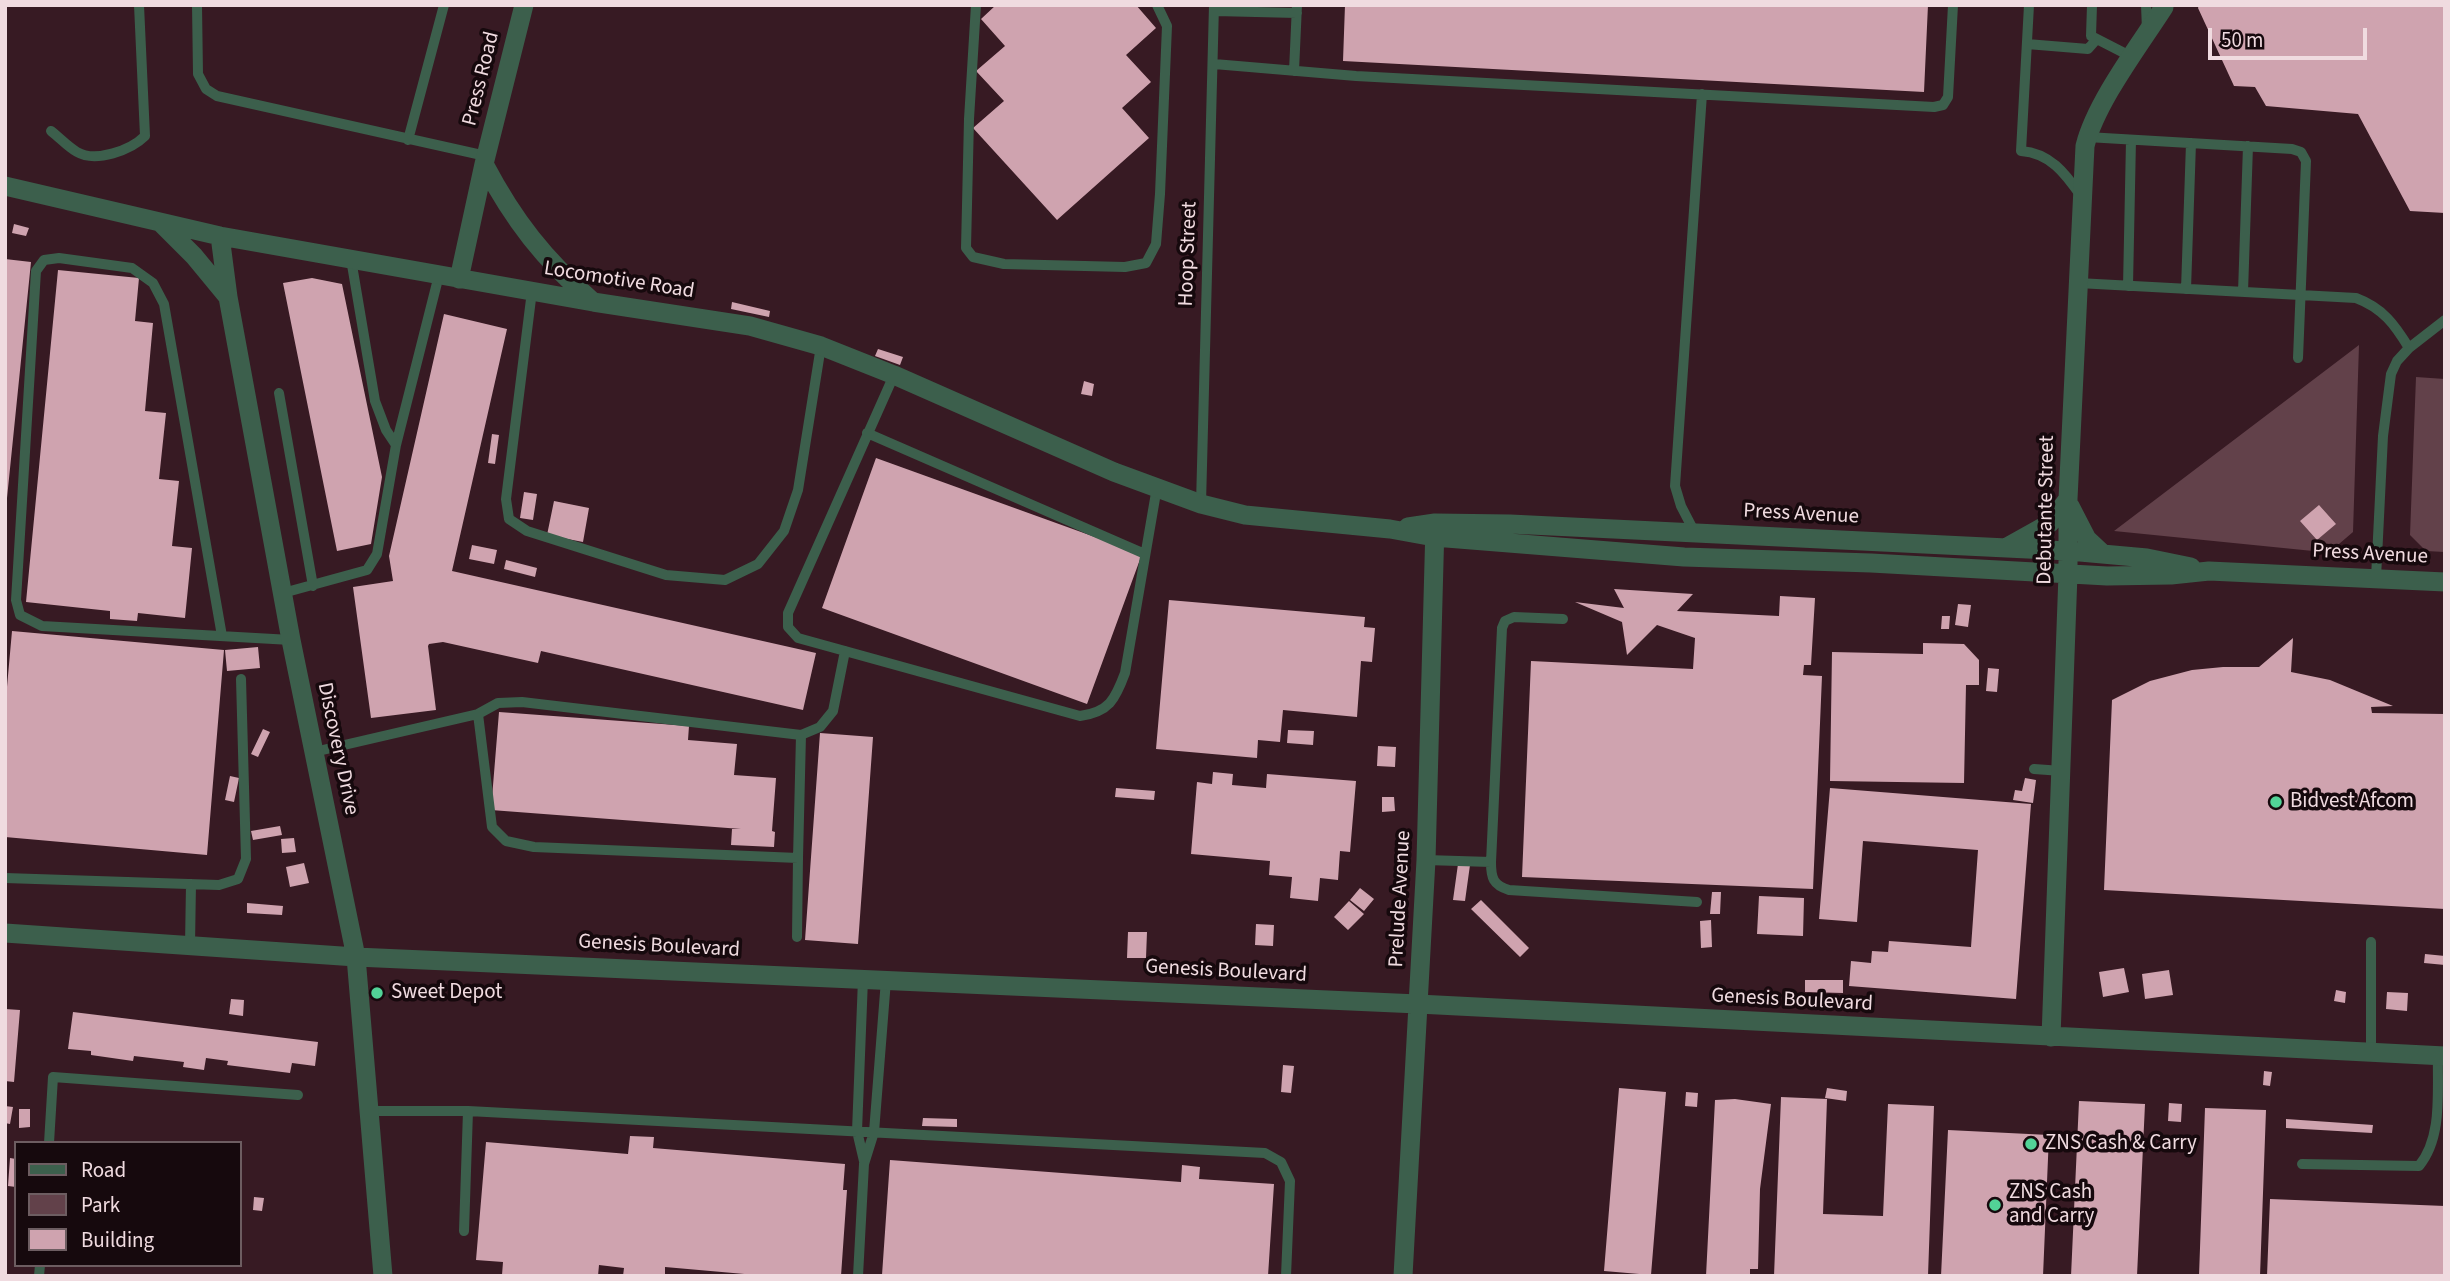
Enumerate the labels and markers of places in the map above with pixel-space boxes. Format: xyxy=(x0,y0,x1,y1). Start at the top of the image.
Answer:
place label: Bidvest Afcom xyxy=(2290,789,2414,815)
marker: Bidvest Afcom xyxy=(2268,794,2284,810)
place label: Sweet Depot xyxy=(391,980,502,1006)
marker: Sweet Depot xyxy=(369,985,385,1001)
place label: ZNS Cash & Carry xyxy=(2045,1131,2197,1157)
marker: ZNS Cash & Carry xyxy=(2023,1136,2039,1152)
place label: ZNS Cash and Carry xyxy=(2009,1180,2094,1230)
marker: ZNS Cash and Carry xyxy=(1987,1197,2003,1213)

